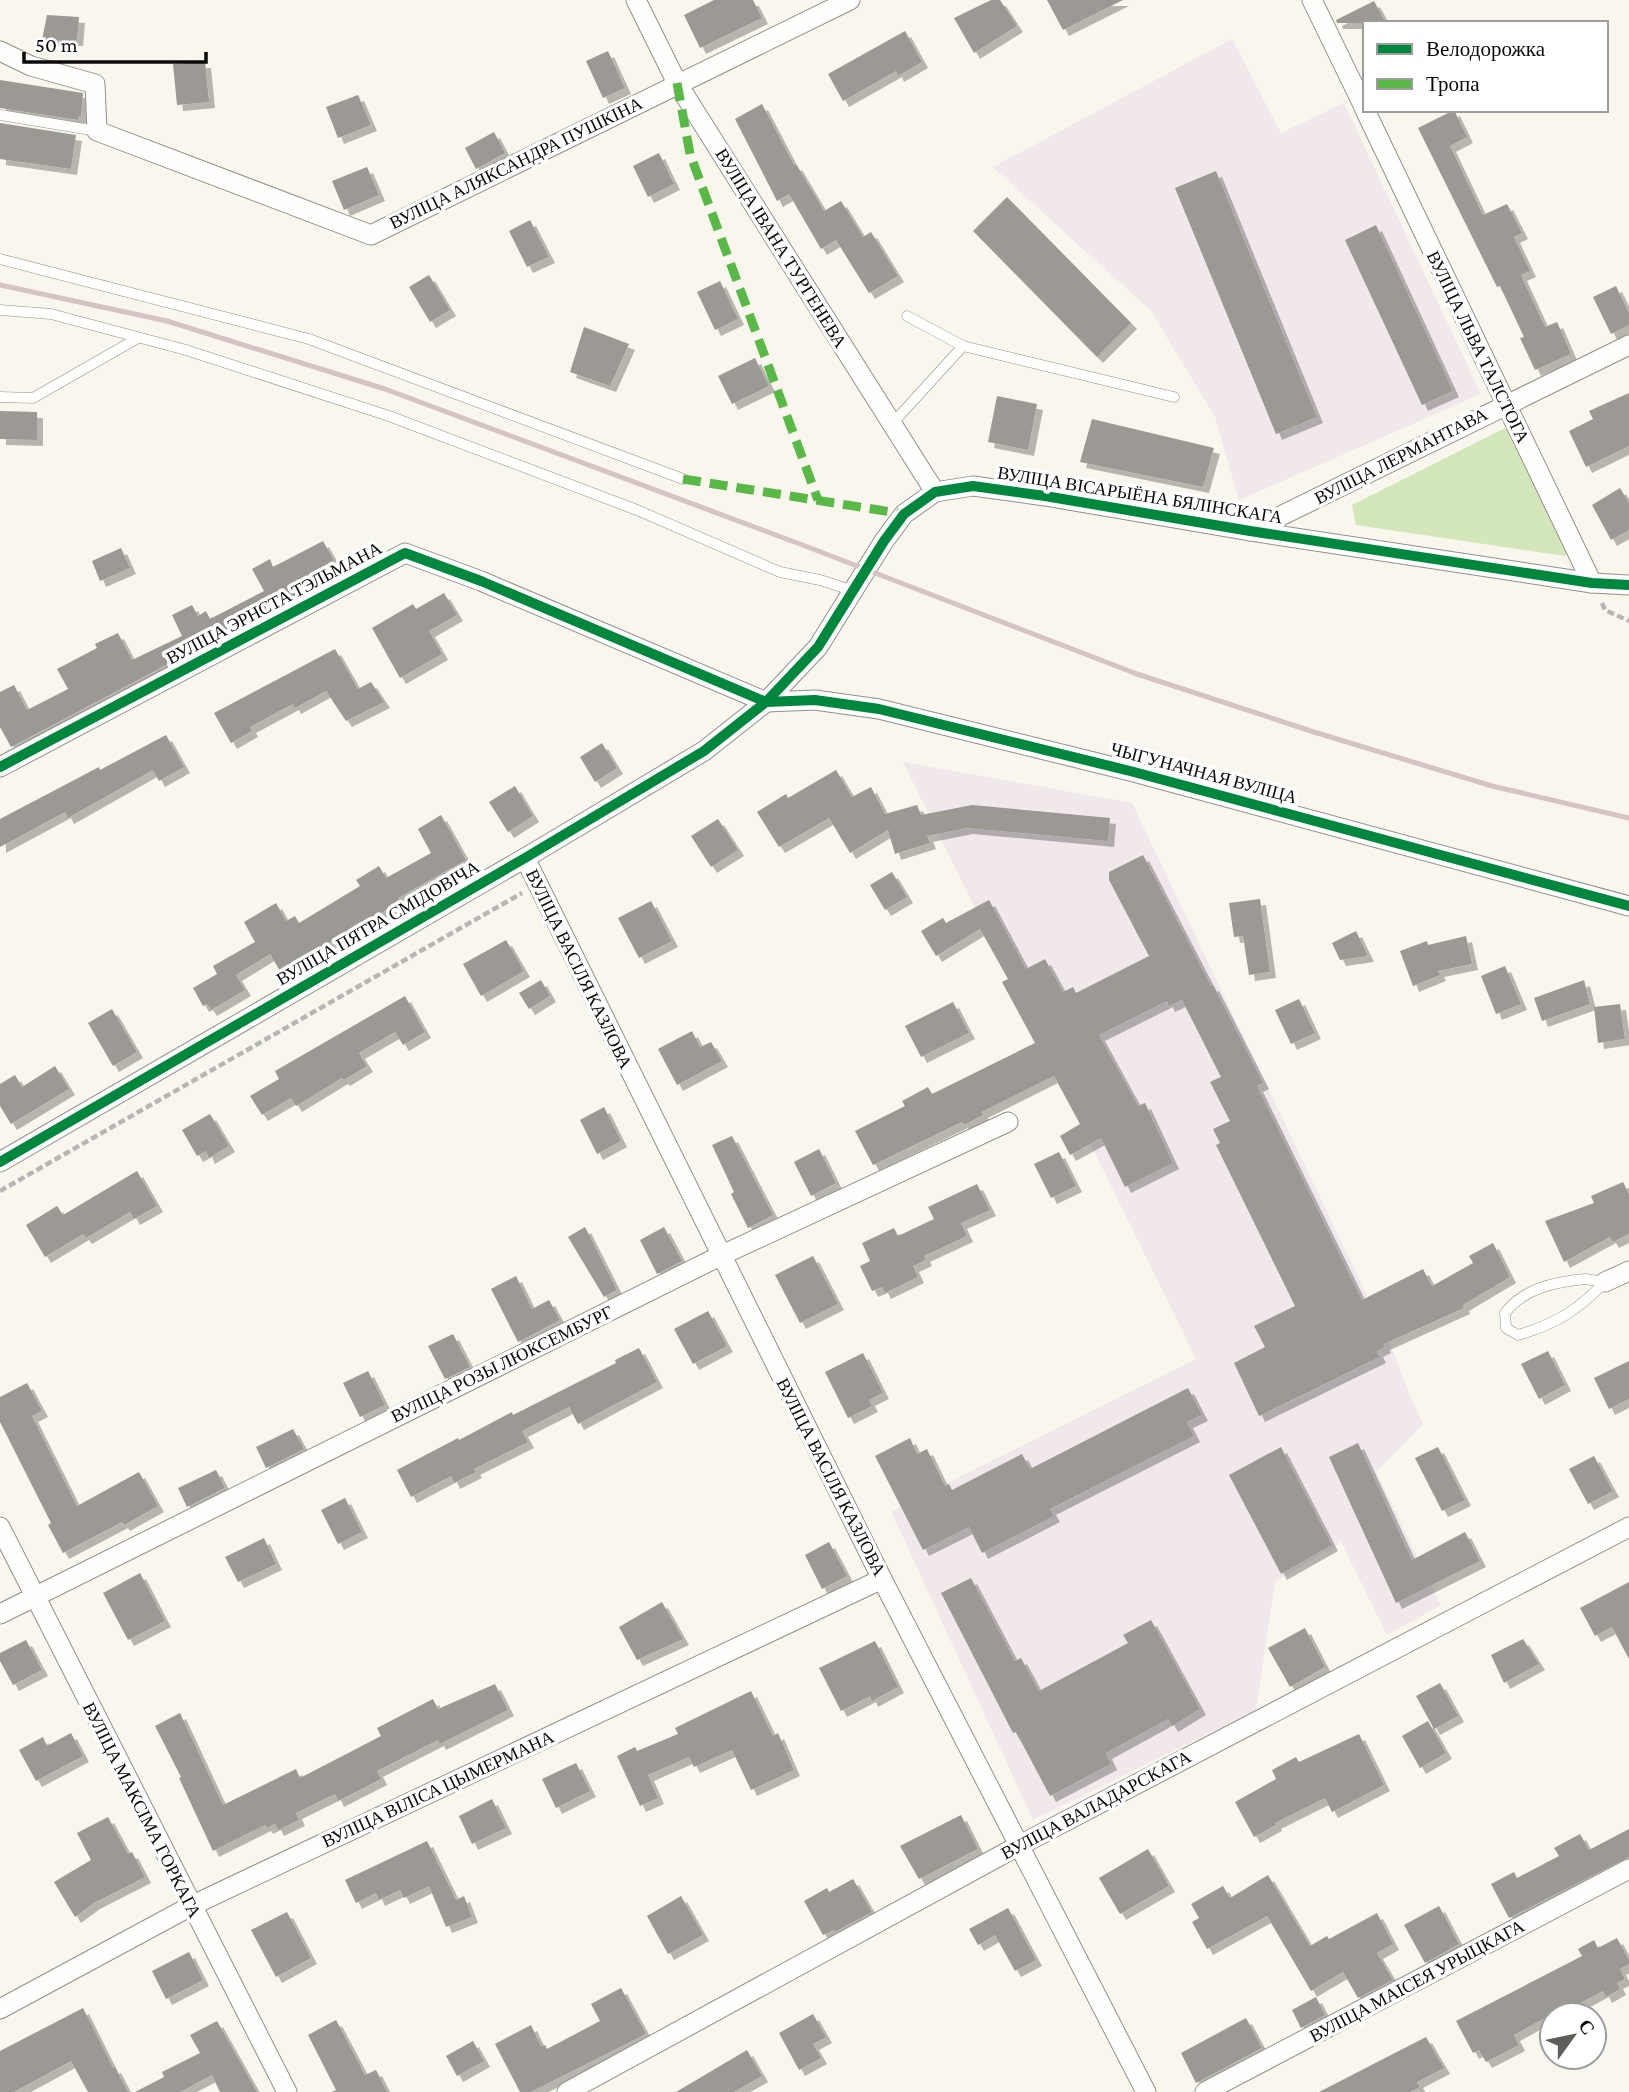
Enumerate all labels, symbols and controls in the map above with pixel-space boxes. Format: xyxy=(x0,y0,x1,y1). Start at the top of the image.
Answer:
scale bar xyxy=(24,21,206,65)
legend xyxy=(1363,21,1608,112)
text: 50 m xyxy=(35,33,78,57)
text: Велодорожка xyxy=(1426,37,1546,61)
text: Тропа xyxy=(1426,72,1480,96)
street label: ВУЛІЦА АЛЯКСАНДРА ПУШКІНА xyxy=(386,93,646,233)
street label: ВУЛІЦА ІВАНА ТУРГЕНЕВА xyxy=(711,145,851,351)
street label: ВУЛІЦА ЛЬВА ТАЛСТОГА xyxy=(1423,248,1533,446)
street label: ВУЛІЦА ЛЕРМАНТАВА xyxy=(1311,404,1491,508)
street label: ВУЛІЦА ВІСАРЫЁНА БЯЛІНСКАГА xyxy=(996,463,1284,527)
street label: ВУЛІЦА ЭРНСТА ТЭЛЬМАНА xyxy=(163,538,385,668)
street label: ЧЫГУНАЧНАЯ ВУЛІЦА xyxy=(1109,738,1299,808)
street label: ВУЛІЦА ПЯТРА СМІДОВІЧА xyxy=(273,857,483,989)
street label: ВУЛІЦА ВАСІЛЯ КАЗЛОВА xyxy=(522,866,636,1072)
street label: ВУЛІЦА РОЗЫ ЛЮКСЕМБУРГ xyxy=(388,1301,616,1427)
street label: ВУЛІЦА ВАСІЛЯ КАЗЛОВА xyxy=(772,1375,890,1579)
street label: ВУЛІЦА МАКСІМА ГОРКАГА xyxy=(79,1699,205,1921)
street label: ВУЛІЦА ВІЛІСА ЦЫМЕРМАНА xyxy=(319,1726,557,1852)
street label: ВУЛІЦА ВАЛАДАРСКАГА xyxy=(998,1746,1194,1864)
street label: ВУЛІЦА МАІСЕЯ УРЫЦКАГА xyxy=(1306,1916,1528,2046)
north arrow xyxy=(1538,2001,1608,2071)
text: С xyxy=(1574,2016,1599,2038)

